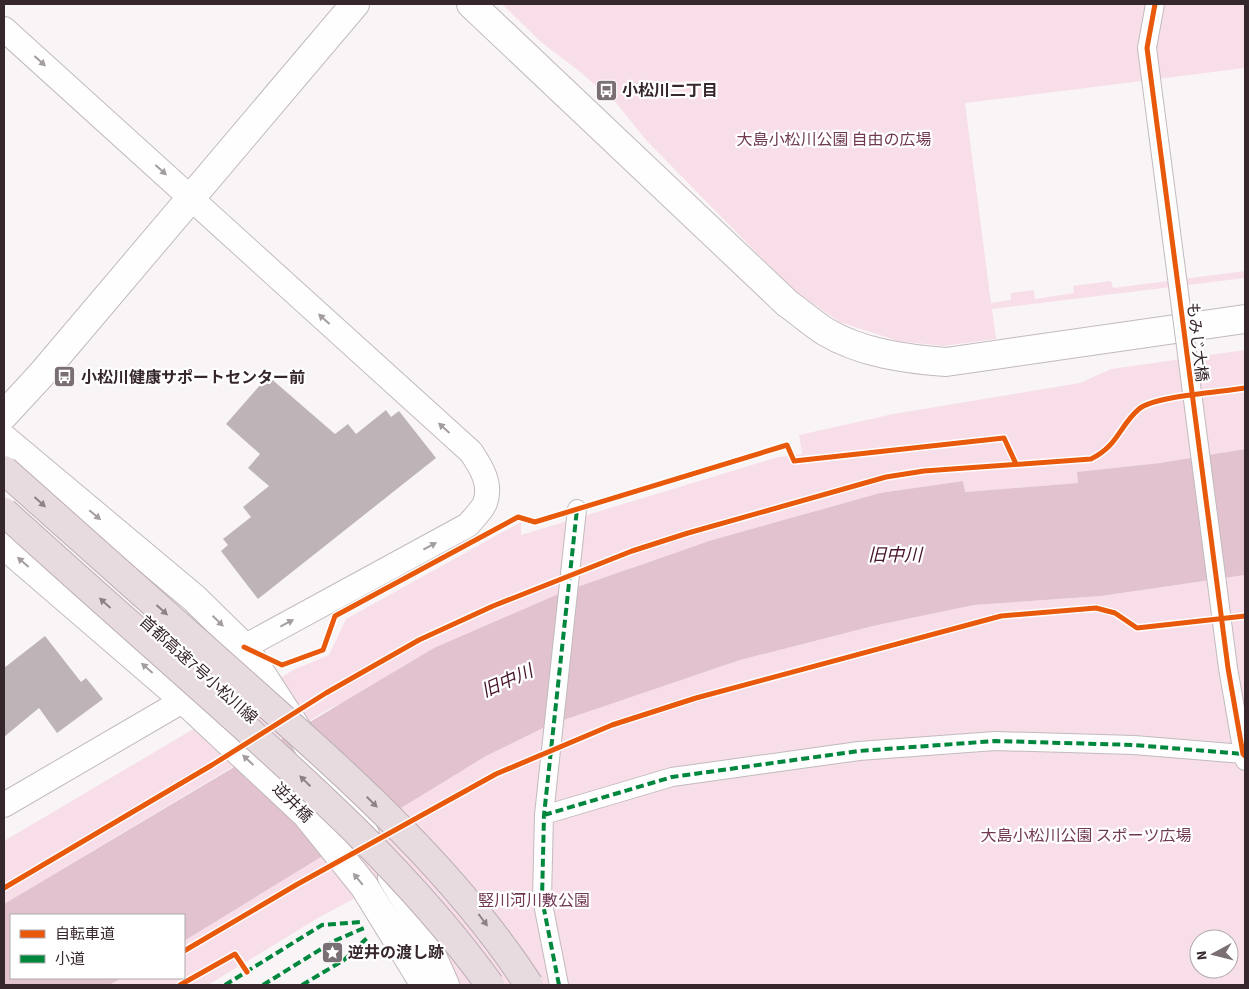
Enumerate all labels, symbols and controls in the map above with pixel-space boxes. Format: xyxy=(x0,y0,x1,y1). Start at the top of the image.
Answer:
one-way arrow xyxy=(33,56,46,67)
bus stop icon: 小松川二丁目 xyxy=(594,78,618,102)
place label: 小松川二丁目 xyxy=(622,80,718,102)
park label: 大島小松川公園 自由の広場 xyxy=(736,129,932,151)
one-way arrow xyxy=(154,165,167,176)
street label: もみじ大橋 xyxy=(1181,301,1213,383)
one-way arrow xyxy=(319,313,331,325)
bus stop icon: 小松川健康サポートセンター前 xyxy=(53,365,77,389)
place label: 小松川健康サポートセンター前 xyxy=(81,367,305,389)
one-way arrow xyxy=(439,422,451,434)
one-way arrow xyxy=(34,496,46,508)
one-way arrow xyxy=(88,510,101,521)
one-way arrow xyxy=(422,542,437,550)
water label: 旧中川 xyxy=(868,543,924,568)
one-way arrow xyxy=(18,556,30,568)
one-way arrow xyxy=(100,597,112,609)
one-way arrow xyxy=(155,604,167,616)
street label: 首都高速7号小松川線 xyxy=(135,611,262,729)
one-way arrow xyxy=(211,615,223,627)
one-way arrow xyxy=(280,619,293,628)
water label: 旧中川 xyxy=(477,658,539,704)
one-way arrow xyxy=(141,662,153,674)
one-way arrow xyxy=(243,754,255,766)
one-way arrow xyxy=(299,775,311,787)
street label: 逆井橋 xyxy=(268,778,317,827)
one-way arrow xyxy=(366,796,378,808)
park label: 大島小松川公園 スポーツ広場 xyxy=(981,825,1191,847)
one-way arrow xyxy=(353,872,364,885)
park label: 竪川河川敷公園 xyxy=(478,890,590,912)
one-way arrow xyxy=(478,913,489,926)
legend xyxy=(10,914,185,979)
text: 自転車道 xyxy=(55,924,115,945)
north arrow xyxy=(1189,929,1239,979)
place icon: 逆井の渡し跡 xyxy=(320,940,344,964)
place label: 逆井の渡し跡 xyxy=(348,942,444,964)
text: 小道 xyxy=(55,949,85,970)
text: N xyxy=(1192,950,1213,961)

